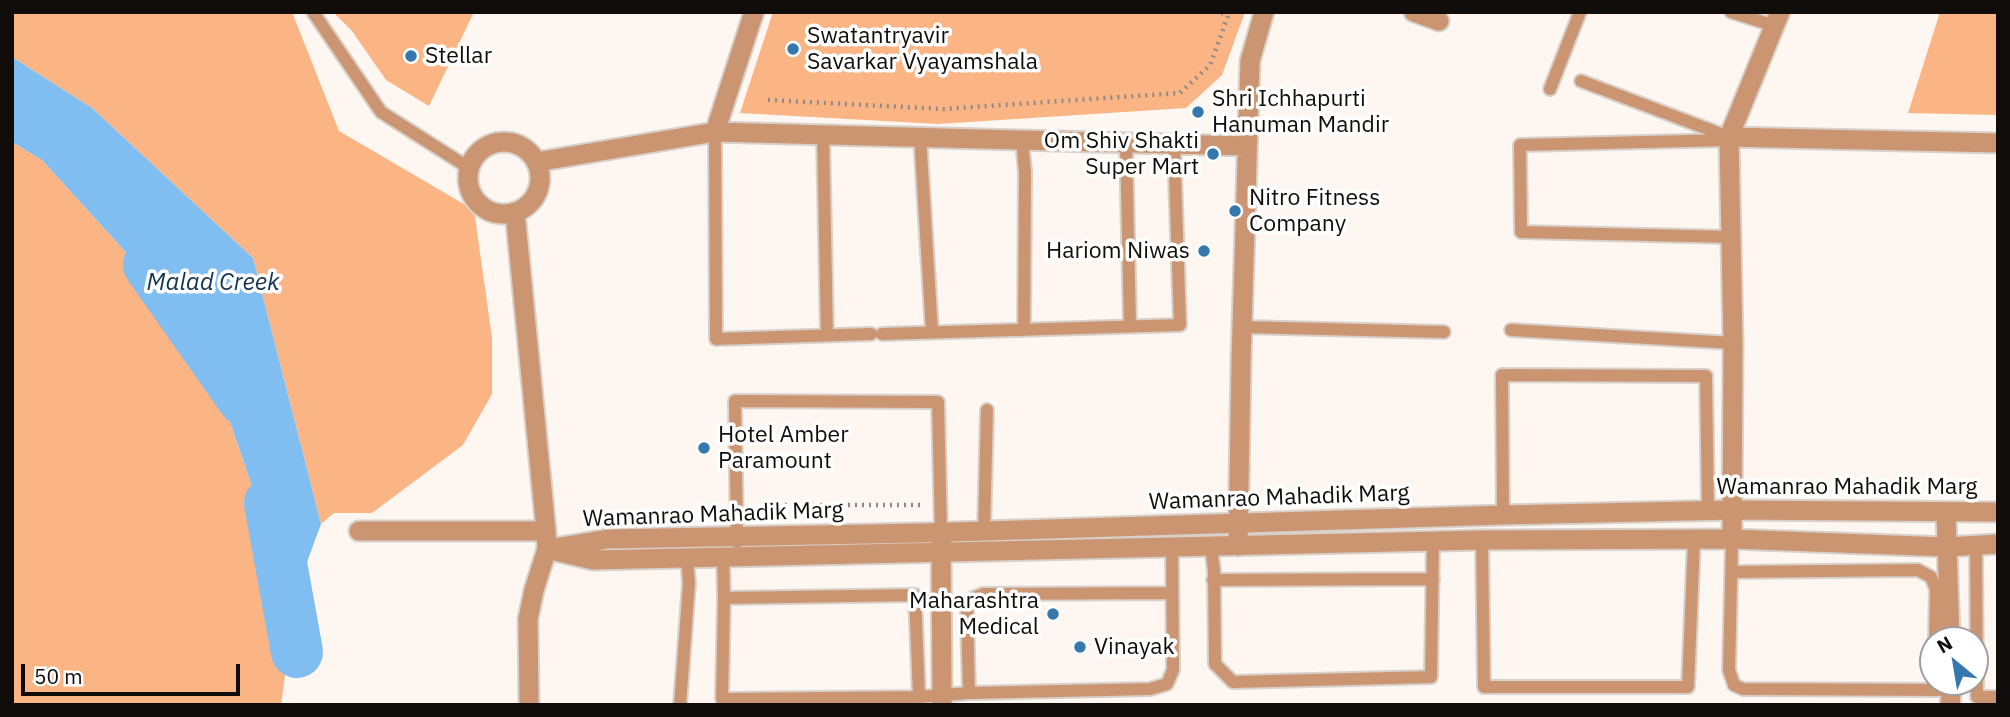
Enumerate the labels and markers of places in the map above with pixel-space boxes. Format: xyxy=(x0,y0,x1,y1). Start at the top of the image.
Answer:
place label: Swatantryavir Savarkar Vyayamshala xyxy=(807,22,1038,76)
marker: Swatantryavir Savarkar Vyayamshala xyxy=(785,41,801,57)
place label: Stellar xyxy=(425,42,492,70)
marker: Stellar xyxy=(403,48,419,64)
place label: Shri Ichhapurti Hanuman Mandir xyxy=(1212,85,1389,139)
marker: Shri Ichhapurti Hanuman Mandir xyxy=(1190,104,1206,120)
place label: Om Shiv Shakti Super Mart xyxy=(1044,127,1199,181)
marker: Om Shiv Shakti Super Mart xyxy=(1205,146,1221,162)
place label: Nitro Fitness Company xyxy=(1249,184,1380,238)
marker: Nitro Fitness Company xyxy=(1227,203,1243,219)
place label: Hariom Niwas xyxy=(1046,237,1190,265)
marker: Hariom Niwas xyxy=(1196,243,1212,259)
place label: Hotel Amber Paramount xyxy=(718,421,849,475)
marker: Hotel Amber Paramount xyxy=(696,440,712,456)
place label: Maharashtra Medical xyxy=(909,587,1039,641)
marker: Maharashtra Medical xyxy=(1045,606,1061,622)
place label: Vinayak xyxy=(1094,633,1175,661)
marker: Vinayak xyxy=(1072,639,1088,655)

